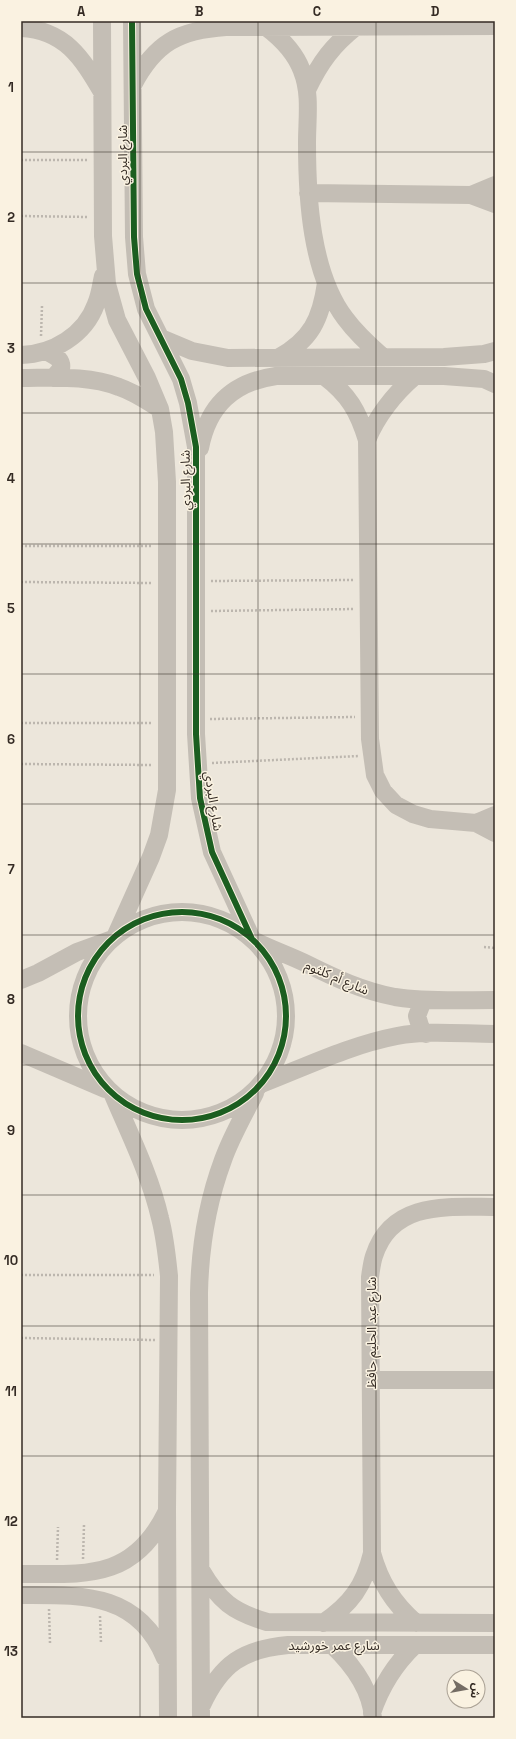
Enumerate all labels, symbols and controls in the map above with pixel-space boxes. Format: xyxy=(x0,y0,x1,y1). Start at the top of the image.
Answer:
text: A xyxy=(77,3,86,20)
text: B xyxy=(195,3,204,20)
text: C xyxy=(313,3,321,20)
text: D xyxy=(431,3,440,20)
text: 1 xyxy=(8,79,14,96)
street label: شارع البردي xyxy=(114,125,133,185)
text: 2 xyxy=(7,209,15,226)
text: 3 xyxy=(7,340,15,357)
street label: شارع البردي xyxy=(176,450,197,510)
text: 4 xyxy=(7,470,15,487)
text: 5 xyxy=(7,600,15,617)
text: 6 xyxy=(7,731,15,748)
street label: شارع البردي xyxy=(198,770,227,833)
text: 7 xyxy=(7,861,15,878)
street label: شارع أم كلثوم xyxy=(301,956,371,1000)
text: 8 xyxy=(7,991,15,1008)
text: 9 xyxy=(7,1122,15,1139)
text: 10 xyxy=(4,1252,18,1269)
street label: شارع عبد الحليم حافظ xyxy=(363,1277,382,1389)
text: 11 xyxy=(5,1383,17,1400)
text: 12 xyxy=(4,1513,18,1530)
street label: شارع عمر خورشيد xyxy=(288,1637,380,1656)
text: 13 xyxy=(4,1643,18,1660)
north arrow xyxy=(446,1669,486,1709)
text: ش xyxy=(468,1682,484,1700)

